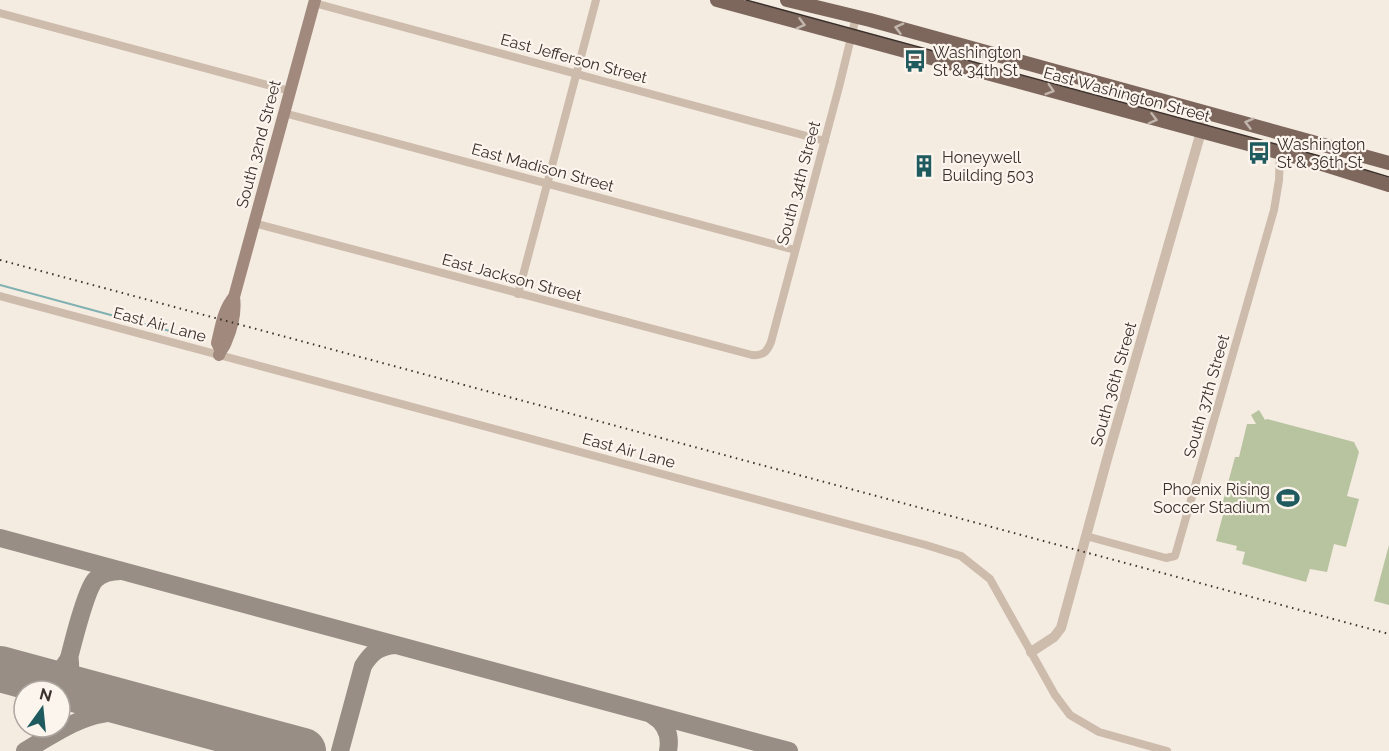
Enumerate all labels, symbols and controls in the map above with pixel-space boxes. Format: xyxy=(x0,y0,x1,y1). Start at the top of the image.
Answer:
one-way arrow xyxy=(795,17,806,29)
one-way arrow xyxy=(894,23,905,35)
street label: East Jefferson Street xyxy=(498,30,650,87)
place label: Washington St & 34th St xyxy=(933,43,1021,80)
bus stop icon: Washington St & 34th St xyxy=(902,48,928,74)
street label: East Washington Street xyxy=(1041,63,1213,126)
street label: South 32nd Street xyxy=(232,77,285,210)
one-way arrow xyxy=(1044,83,1055,95)
one-way arrow xyxy=(1148,112,1158,125)
street label: South 34th Street xyxy=(773,118,824,247)
one-way arrow xyxy=(1245,118,1255,131)
place label: Washington St & 36th St xyxy=(1277,135,1365,172)
street label: East Madison Street xyxy=(470,139,617,196)
bus stop icon: Washington St & 36th St xyxy=(1246,140,1272,166)
place label: Honeywell Building 503 xyxy=(942,148,1034,185)
building icon: Honeywell Building 503 xyxy=(911,153,937,179)
street label: East Jackson Street xyxy=(440,250,584,305)
street label: East Air Lane xyxy=(111,303,208,346)
street label: South 36th Street xyxy=(1087,319,1141,449)
street label: South 37th Street xyxy=(1180,332,1233,460)
street label: East Air Lane xyxy=(580,429,677,472)
place label: Phoenix Rising Soccer Stadium xyxy=(1153,480,1270,517)
sports icon: Phoenix Rising Soccer Stadium xyxy=(1275,485,1301,511)
north arrow xyxy=(12,679,72,739)
text: N xyxy=(37,684,54,706)

